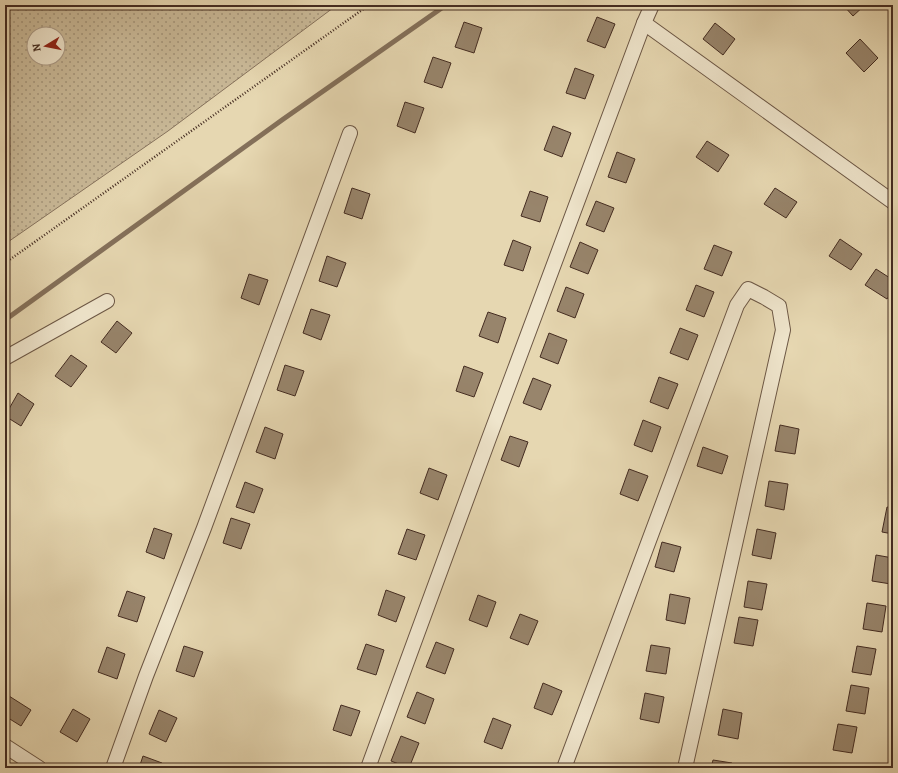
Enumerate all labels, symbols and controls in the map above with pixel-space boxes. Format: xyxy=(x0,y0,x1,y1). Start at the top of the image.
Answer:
north arrow xyxy=(26,26,66,66)
text: N xyxy=(29,42,45,53)

